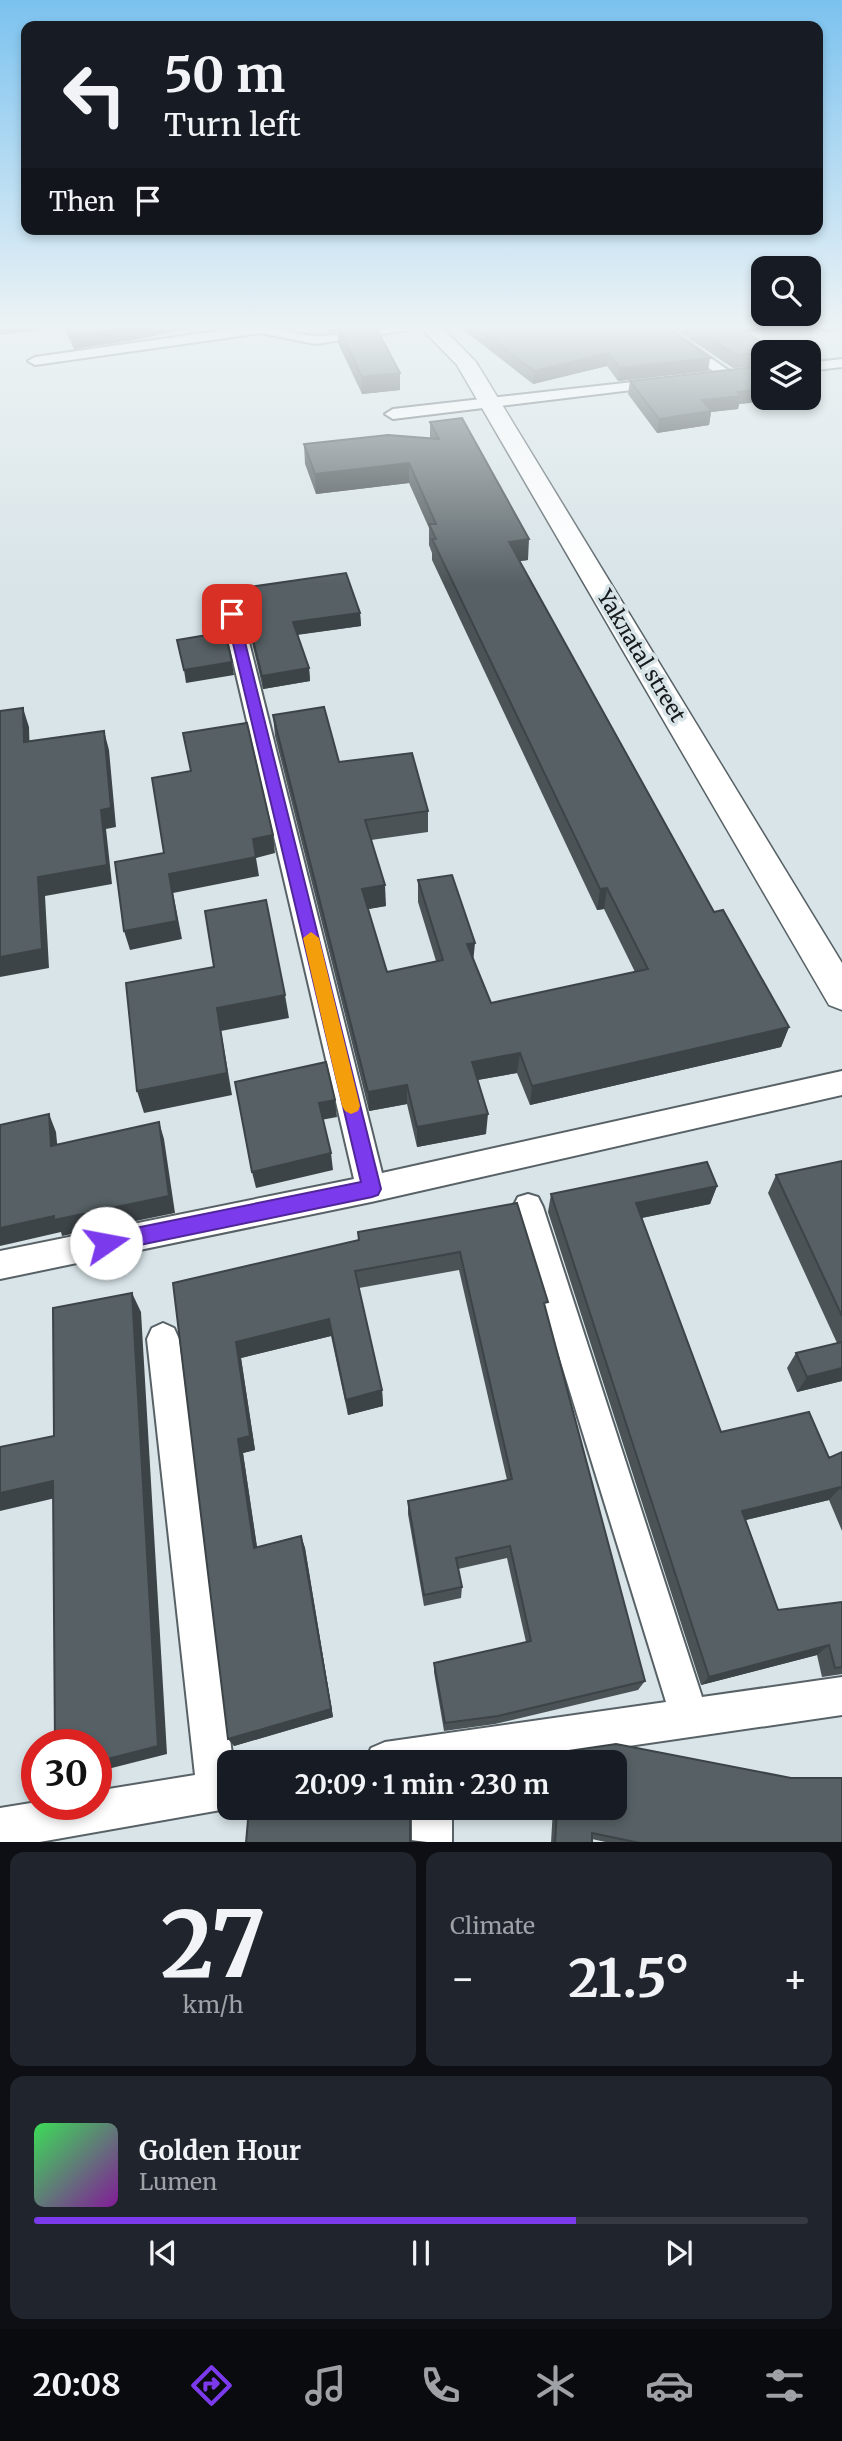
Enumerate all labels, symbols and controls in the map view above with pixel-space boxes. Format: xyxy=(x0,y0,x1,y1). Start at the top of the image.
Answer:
text: 50 m xyxy=(164,44,285,105)
icon: left xyxy=(49,49,140,140)
text: Turn left xyxy=(164,105,301,145)
icon: arrive xyxy=(129,182,167,220)
text: Then xyxy=(49,185,115,218)
map controls xyxy=(751,256,821,410)
button: search xyxy=(751,256,821,326)
button: layers xyxy=(751,340,821,410)
pin xyxy=(202,584,262,644)
street label: Yakлatal street xyxy=(591,584,692,727)
icon: arrive xyxy=(213,595,251,633)
position arrow xyxy=(69,1206,143,1280)
speed limit sign: 30 xyxy=(21,1729,112,1820)
text: 20:09 · 1 min · 230 m xyxy=(295,1768,549,1801)
text: 27 xyxy=(160,1887,266,2002)
text: Climate xyxy=(450,1911,535,1940)
text: 21.5° xyxy=(568,1946,690,2011)
text: − xyxy=(450,1955,475,2002)
text: + xyxy=(783,1955,808,2002)
text: km/h xyxy=(183,1990,243,2019)
text: Golden Hour xyxy=(139,2134,301,2167)
text: Lumen xyxy=(139,2167,217,2196)
icon: previous xyxy=(144,2234,182,2272)
icon: pause xyxy=(402,2234,440,2272)
icon: next xyxy=(660,2234,698,2272)
icon: directions xyxy=(187,2361,236,2410)
icon: music xyxy=(301,2361,350,2410)
icon: phone xyxy=(416,2361,465,2410)
icon: climate xyxy=(531,2361,580,2410)
icon: car xyxy=(645,2361,694,2410)
icon: filters xyxy=(760,2361,809,2410)
text: 20:08 xyxy=(33,2365,121,2405)

